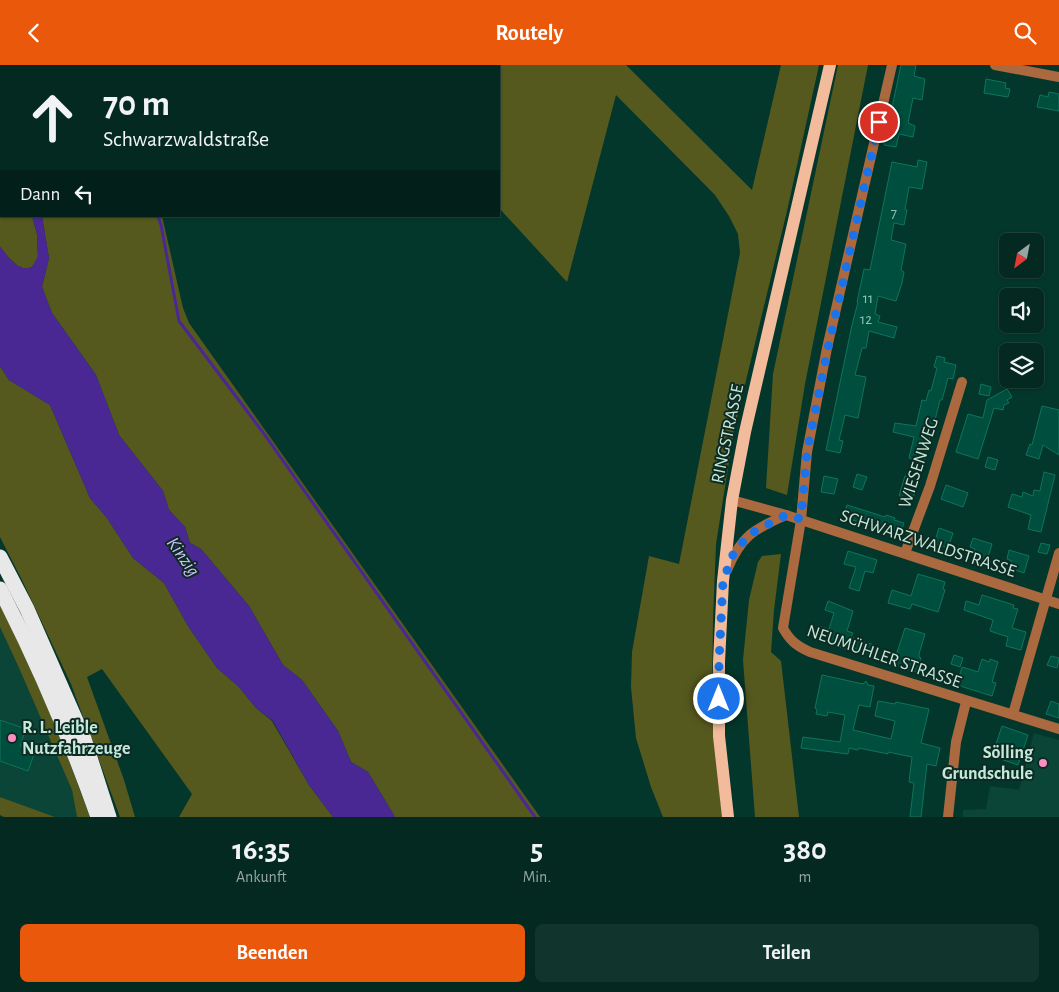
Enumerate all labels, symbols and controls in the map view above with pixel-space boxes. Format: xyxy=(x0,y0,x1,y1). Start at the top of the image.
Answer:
icon: back xyxy=(20,19,48,47)
icon: search xyxy=(1011,19,1039,47)
text: Routely xyxy=(496,22,563,44)
icon: ahead xyxy=(20,85,85,150)
text: 70 m xyxy=(103,87,170,122)
pin xyxy=(858,101,900,143)
icon: arrive xyxy=(865,108,893,136)
text: Schwarzwaldstraße xyxy=(103,128,269,150)
icon: left xyxy=(70,180,98,208)
text: Dann xyxy=(20,185,60,204)
house number: 7 xyxy=(891,206,897,221)
north arrow xyxy=(999,233,1044,277)
map controls xyxy=(999,233,1044,388)
button: sound xyxy=(999,288,1044,333)
house number: 11 xyxy=(863,291,873,306)
house number: 12 xyxy=(860,312,872,327)
button: layers xyxy=(999,343,1044,388)
street label: RINGSTRASSE xyxy=(709,383,747,485)
street label: WIESENWEG xyxy=(896,416,942,510)
street label: SCHWARZWALDSTRASSE xyxy=(838,507,1018,581)
water label: Kinzig xyxy=(163,534,203,580)
street label: NEUMÜHLER STRASSE xyxy=(804,620,965,692)
position arrow xyxy=(692,672,744,724)
place label: R. L. Leible Nutzfahrzeuge xyxy=(22,719,130,758)
marker: R. L. Leible Nutzfahrzeuge xyxy=(6,732,18,744)
place label: Sölling Grundschule xyxy=(942,744,1034,783)
marker: Sölling Grundschule xyxy=(1037,757,1049,769)
text: 16:35 xyxy=(232,835,290,865)
text: 5 xyxy=(530,835,543,865)
text: 380 xyxy=(783,835,827,865)
text: Ankunft xyxy=(236,869,287,885)
text: Min. xyxy=(523,869,551,885)
text: m xyxy=(799,869,811,885)
button: Beenden xyxy=(20,924,525,982)
button: Teilen xyxy=(535,924,1039,982)

